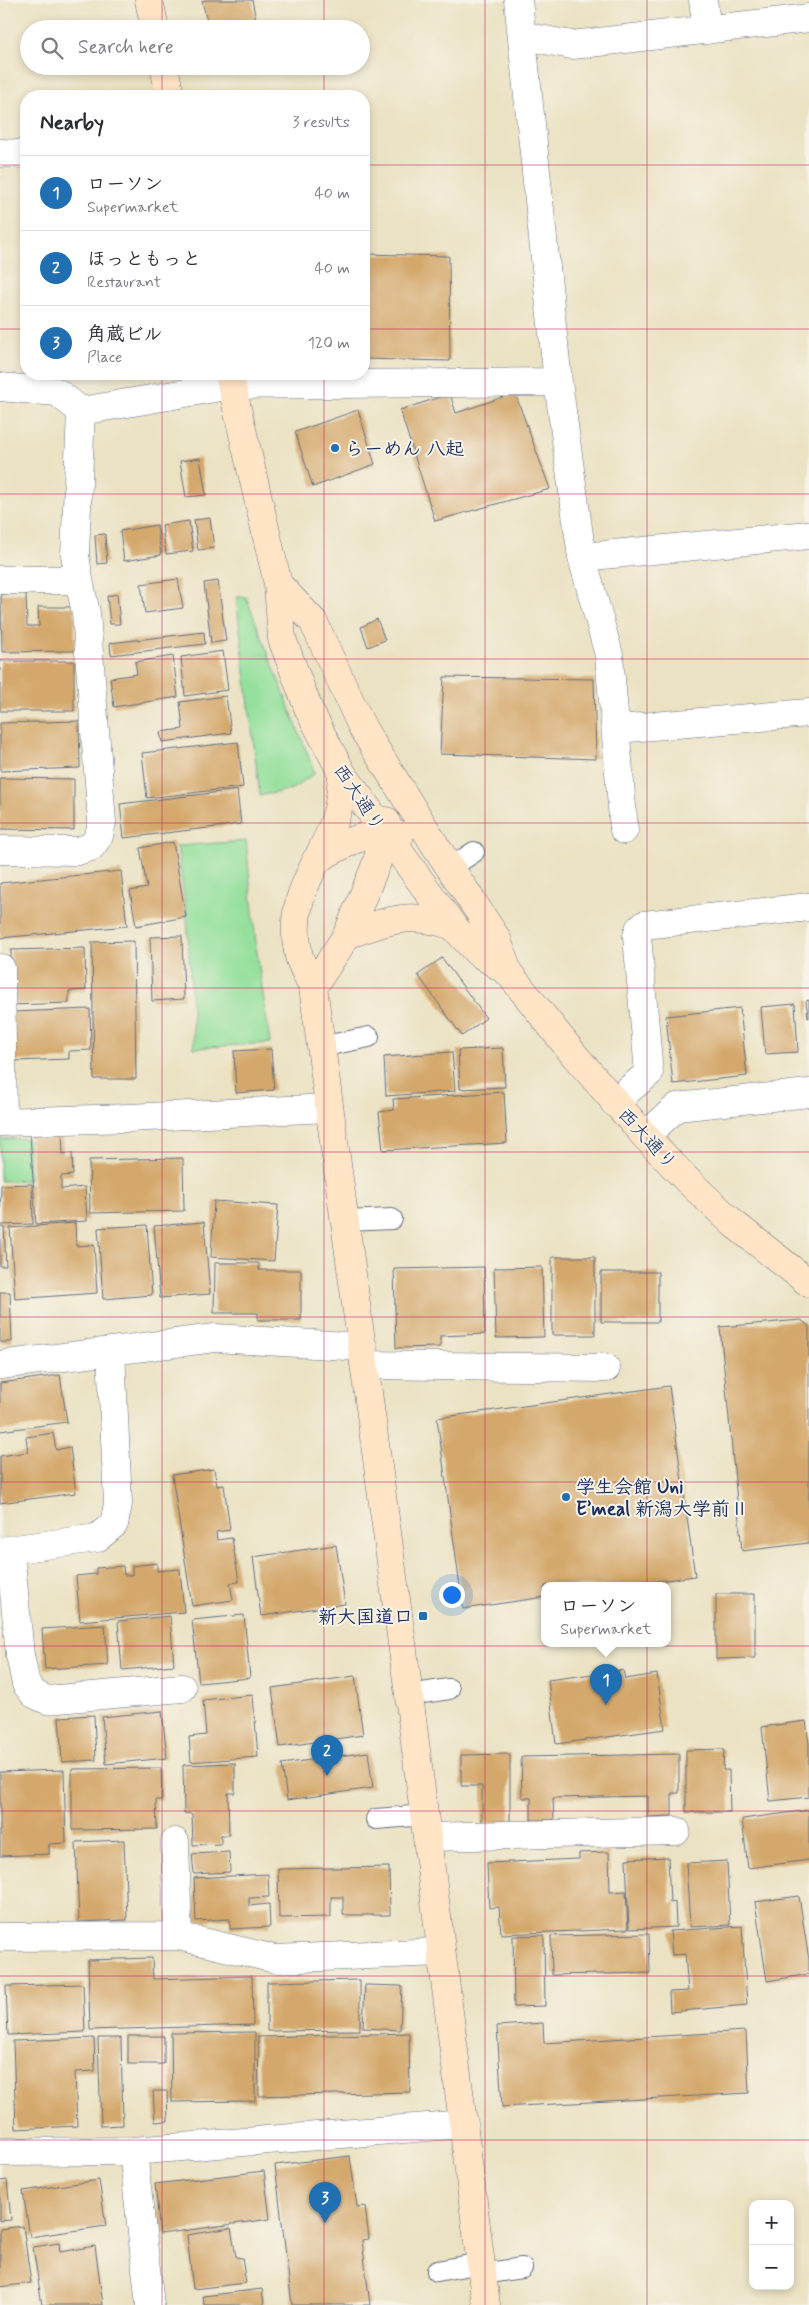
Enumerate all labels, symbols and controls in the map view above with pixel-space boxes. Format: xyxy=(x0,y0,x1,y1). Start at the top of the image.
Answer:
search box xyxy=(20,20,370,75)
icon: search xyxy=(38,34,66,62)
text: Search here xyxy=(78,35,174,60)
text: Nearby xyxy=(40,109,104,137)
text: 3 results xyxy=(292,112,350,133)
text: ローソン xyxy=(87,172,163,197)
text: 1 xyxy=(52,183,60,204)
text: 40 m xyxy=(314,183,350,204)
text: Supermarket xyxy=(87,197,178,218)
text: ほっともっと xyxy=(87,247,201,272)
text: 2 xyxy=(52,258,60,279)
text: 40 m xyxy=(314,258,350,279)
text: Restaurant xyxy=(87,272,161,293)
text: 角蔵ビル xyxy=(87,322,163,347)
text: 3 xyxy=(52,333,60,354)
text: 120 m xyxy=(308,333,350,354)
text: Place xyxy=(87,347,122,368)
place label: らーめん 八起 xyxy=(345,437,464,462)
marker: らーめん 八起 xyxy=(329,442,341,454)
street label: 西大通り xyxy=(327,759,390,836)
street label: 西大通り xyxy=(612,1103,682,1175)
place label: 学生会館 Uni E’meal 新潟大学前Ⅱ xyxy=(576,1475,749,1522)
marker: 学生会館 Uni E’meal 新潟大学前Ⅱ xyxy=(560,1491,572,1503)
your location xyxy=(439,1582,465,1608)
popup xyxy=(541,1582,671,1647)
text: ローソン xyxy=(560,1594,636,1619)
place label: 新大国道口 xyxy=(318,1605,413,1630)
marker: 新大国道口 xyxy=(417,1610,429,1622)
text: Supermarket xyxy=(560,1619,652,1640)
pin: 1 xyxy=(590,1664,622,1705)
pin: 2 xyxy=(311,1735,343,1776)
pin: 3 xyxy=(309,2182,341,2223)
map controls xyxy=(749,2200,794,2290)
button: + xyxy=(749,2200,794,2245)
button: − xyxy=(749,2245,794,2290)

